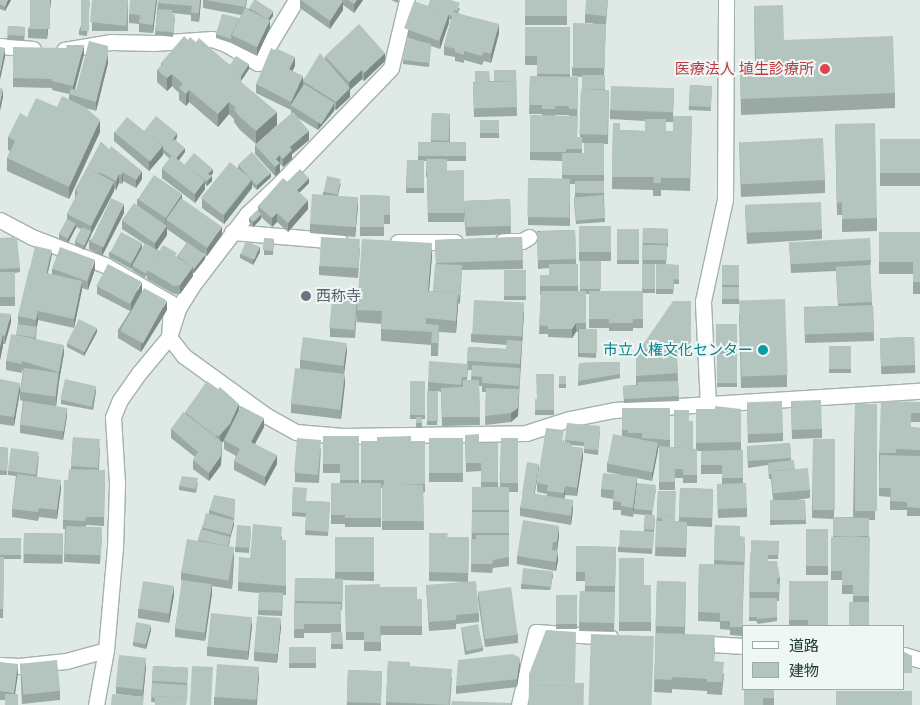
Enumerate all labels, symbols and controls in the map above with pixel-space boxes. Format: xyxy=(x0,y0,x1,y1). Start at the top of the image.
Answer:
place label: 医療法人 埴生診療所 xyxy=(675,60,814,78)
marker: 医療法人 埴生診療所 xyxy=(818,62,832,76)
place label: 西称寺 xyxy=(316,287,361,305)
marker: 西称寺 xyxy=(300,290,312,302)
place label: 市立人権文化センター xyxy=(603,341,753,359)
marker: 市立人権文化センター xyxy=(757,344,769,356)
legend xyxy=(742,625,905,690)
text: 道路 xyxy=(789,637,819,654)
text: 建物 xyxy=(789,662,819,679)

